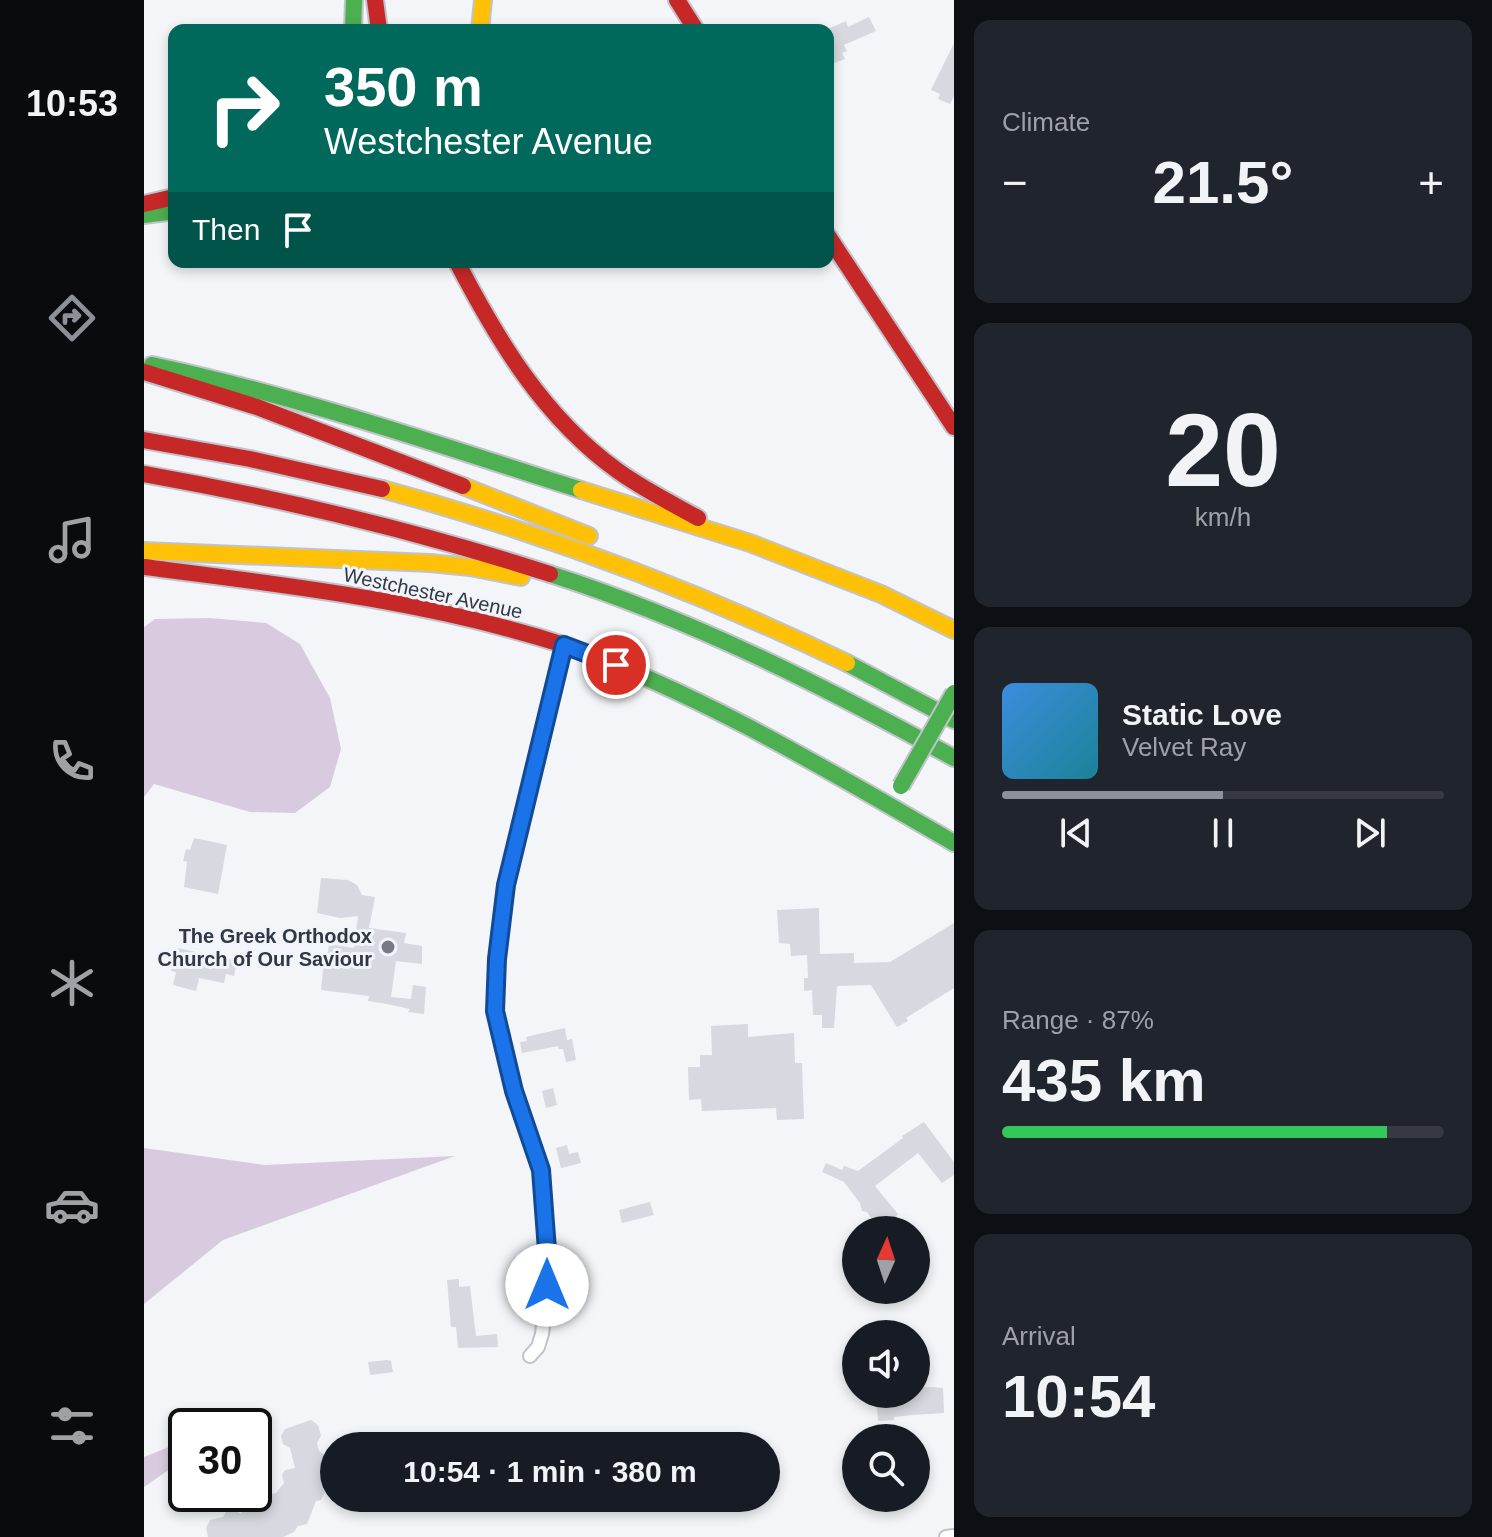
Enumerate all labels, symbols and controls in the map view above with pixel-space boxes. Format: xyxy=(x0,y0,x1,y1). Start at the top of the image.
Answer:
text: 350 m xyxy=(324,55,483,118)
icon: right xyxy=(192,56,296,160)
text: 10:53 xyxy=(26,83,118,124)
text: Climate xyxy=(1002,107,1090,137)
text: Westchester Avenue xyxy=(324,121,653,162)
text: 21.5° xyxy=(1153,149,1293,216)
text: − xyxy=(1002,158,1028,207)
text: + xyxy=(1418,158,1444,207)
icon: arrive xyxy=(276,208,320,252)
text: Then xyxy=(192,213,260,246)
icon: directions xyxy=(44,290,100,346)
text: 20 xyxy=(1165,392,1281,508)
text: km/h xyxy=(1195,502,1251,532)
icon: music xyxy=(44,512,100,568)
street label: Westchester Avenue xyxy=(341,563,525,623)
pin xyxy=(582,631,650,699)
icon: arrive xyxy=(594,643,638,687)
text: Static Love xyxy=(1122,698,1282,731)
text: Velvet Ray xyxy=(1122,732,1246,762)
icon: phone xyxy=(44,733,100,789)
icon: previous xyxy=(1054,811,1098,855)
icon: pause xyxy=(1201,811,1245,855)
icon: next xyxy=(1348,811,1392,855)
place label: The Greek Orthodox Church of Our Saviour xyxy=(158,925,372,970)
marker: The Greek Orthodox Church of Our Saviour xyxy=(379,938,397,956)
icon: climate xyxy=(44,955,100,1011)
text: Range · 87% xyxy=(1002,1005,1154,1035)
text: 435 km xyxy=(1002,1047,1206,1114)
icon: car xyxy=(44,1177,100,1233)
north arrow xyxy=(842,1216,930,1304)
map controls xyxy=(842,1216,930,1512)
position arrow xyxy=(505,1243,589,1327)
button: sound xyxy=(842,1320,930,1408)
text: Arrival xyxy=(1002,1321,1076,1351)
text: 10:54 xyxy=(1002,1363,1155,1430)
icon: filters xyxy=(44,1398,100,1454)
speed limit sign: 30 xyxy=(168,1408,272,1512)
button: search xyxy=(842,1424,930,1512)
text: 10:54 · 1 min · 380 m xyxy=(403,1455,697,1488)

